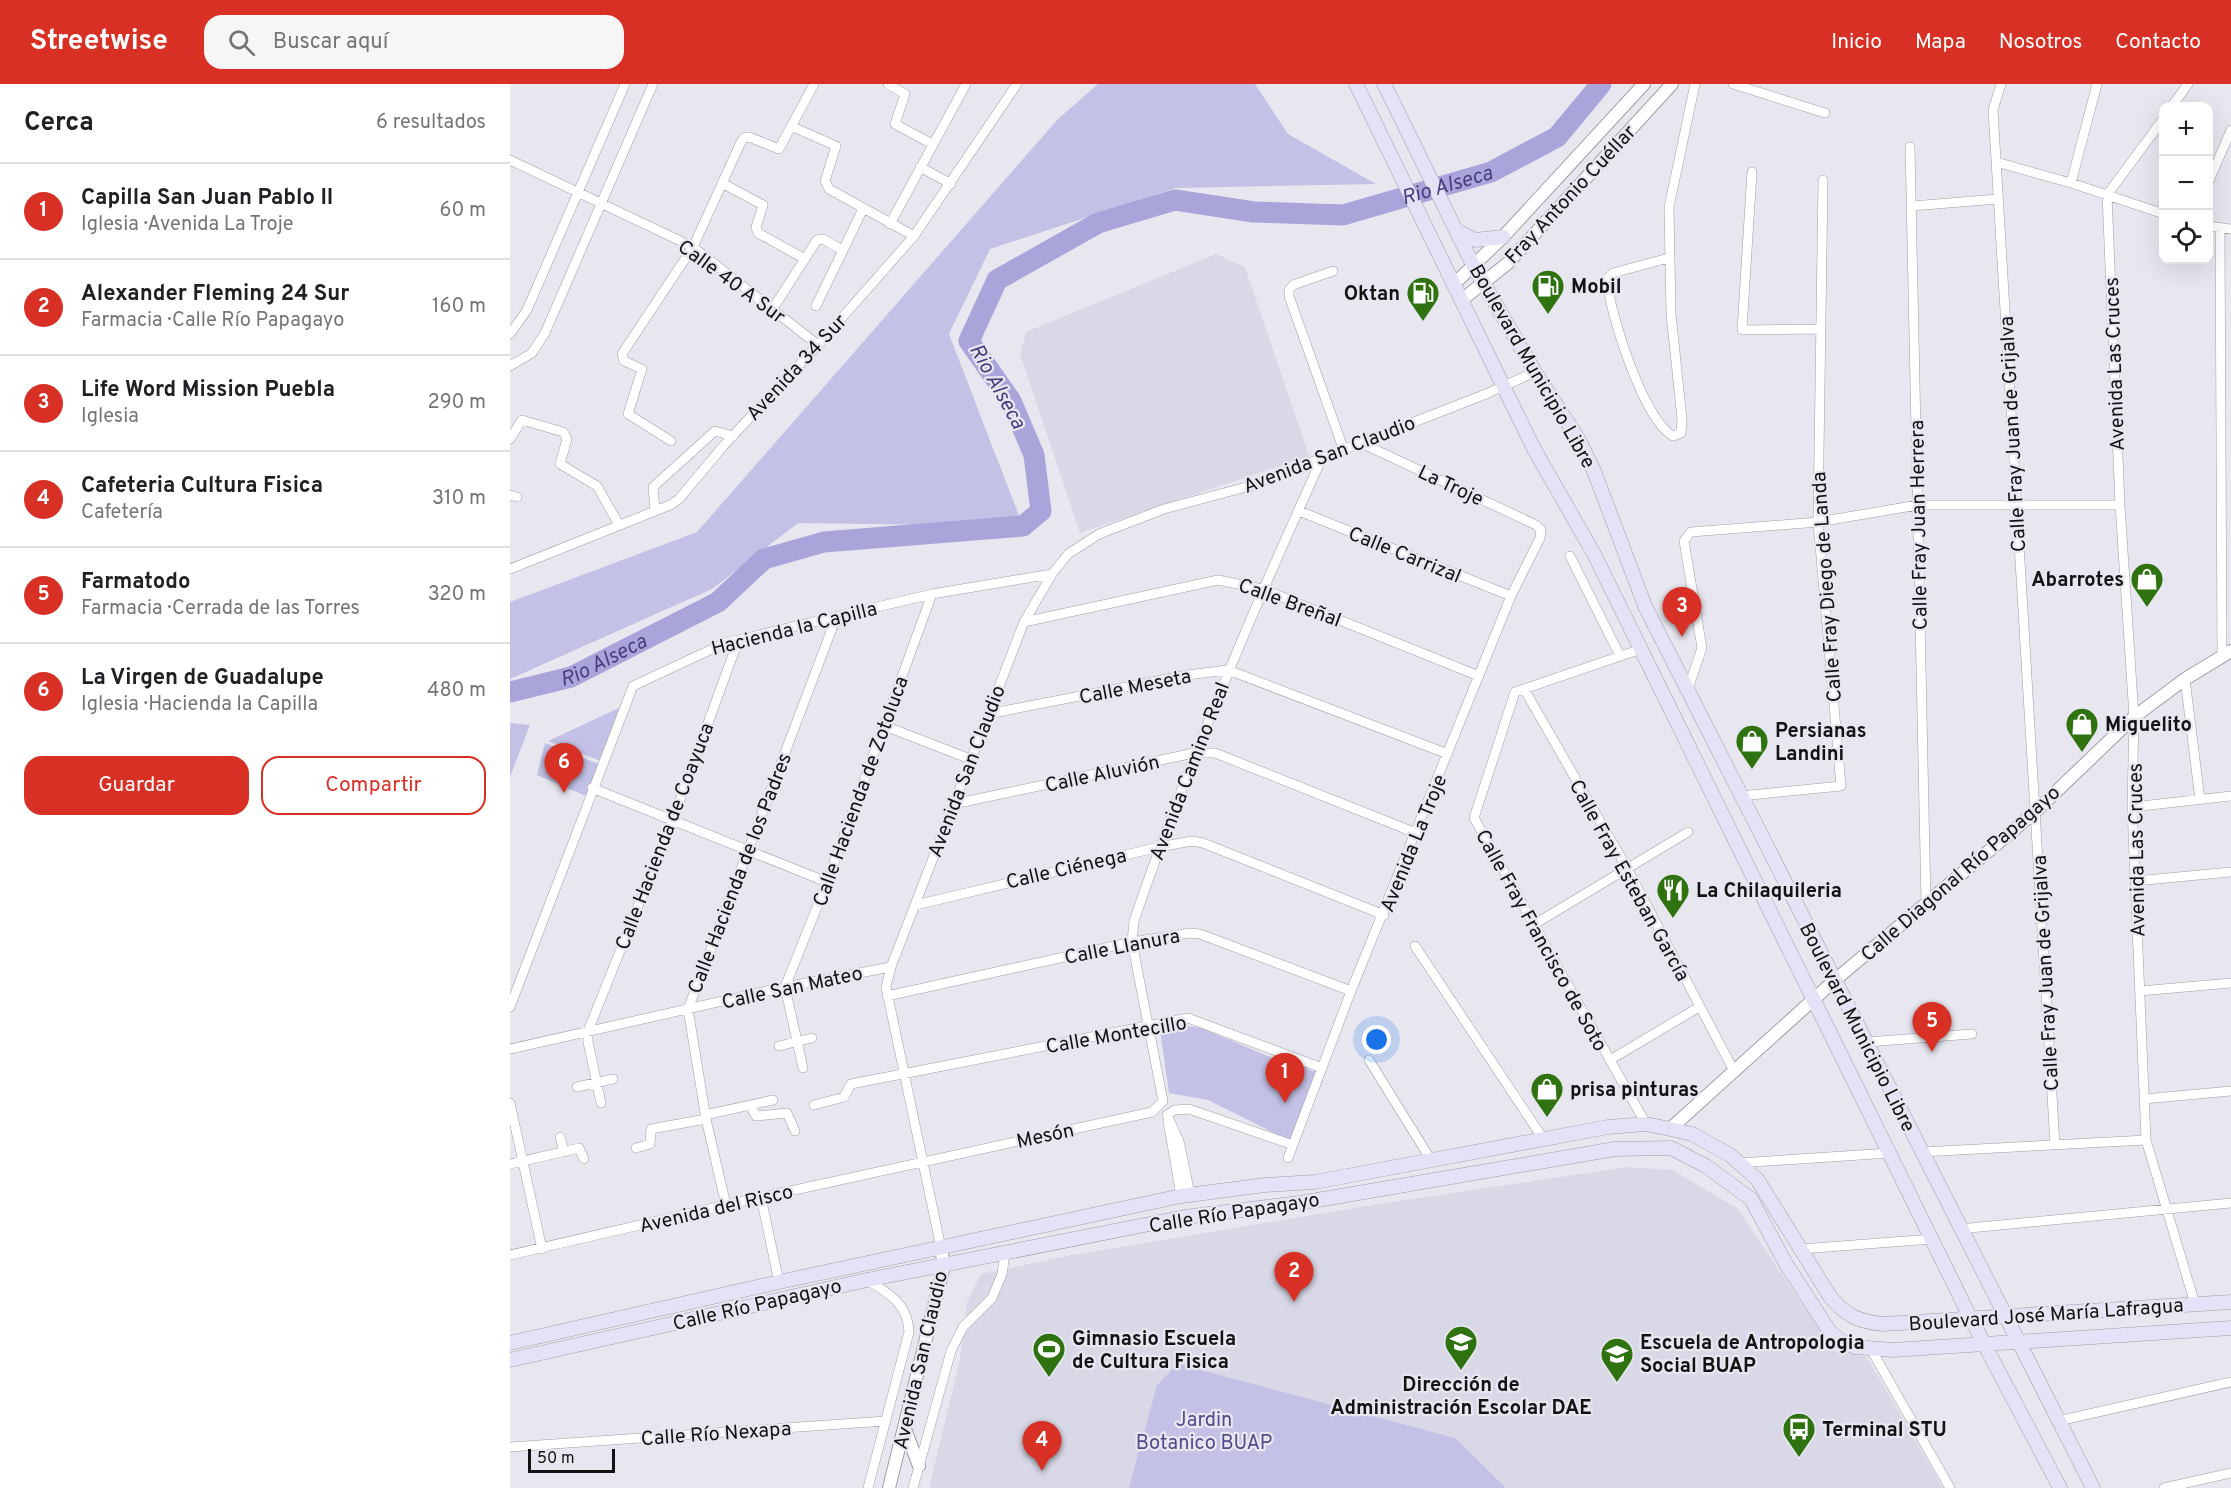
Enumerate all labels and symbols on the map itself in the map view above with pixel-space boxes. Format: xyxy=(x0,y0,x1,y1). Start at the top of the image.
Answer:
street label: Fray Antonio Cuéllar xyxy=(1500,120,1643,270)
water label: Rio Alseca xyxy=(1398,160,1496,212)
street label: Calle 40 A Sur xyxy=(672,235,790,331)
street label: Boulevard Municipio Libre xyxy=(1462,260,1600,474)
fuel station icon: Mobil xyxy=(1530,268,1566,315)
fuel station icon: Oktan xyxy=(1405,275,1441,322)
place label: Mobil xyxy=(1571,275,1622,301)
street label: Avenida Las Cruces xyxy=(2100,277,2132,451)
place label: Oktan xyxy=(1344,282,1400,308)
street label: Avenida 34 Sur xyxy=(741,309,854,427)
street label: Calle Fray Juan de Grijalva xyxy=(1995,315,2033,553)
water label: Rio Alseca xyxy=(962,339,1031,434)
street label: Avenida San Claudio xyxy=(1240,411,1420,501)
street label: Calle Fray Juan Herrera xyxy=(1905,420,1935,630)
street label: La Troje xyxy=(1413,460,1487,513)
street label: Calle Fray Diego de Landa xyxy=(1807,471,1849,703)
street label: Calle Carrizal xyxy=(1344,521,1464,590)
shop icon: Abarrotes xyxy=(2129,561,2165,608)
place label: Abarrotes xyxy=(2031,568,2124,594)
street label: Calle Breñal xyxy=(1234,573,1344,635)
pin: 3 xyxy=(1662,588,1702,637)
street label: Hacienda la Capilla xyxy=(709,597,880,663)
water label: Rio Alseca xyxy=(558,629,652,694)
street label: Calle Meseta xyxy=(1077,664,1194,712)
street label: Calle Hacienda de Zotoluca xyxy=(808,673,916,910)
street label: Avenida Camino Real xyxy=(1145,679,1237,865)
street label: Avenida San Claudio xyxy=(923,682,1013,862)
shop icon: Miguelito xyxy=(2064,706,2100,753)
place label: Miguelito xyxy=(2105,713,2192,739)
street label: Calle Hacienda de Coayuca xyxy=(610,719,721,954)
place label: Persianas Landini xyxy=(1775,719,1867,768)
shop icon: Persianas Landini xyxy=(1734,723,1770,770)
pin: 6 xyxy=(544,744,584,793)
street label: Calle Hacienda de los Padres xyxy=(683,749,799,998)
street label: Calle Aluvión xyxy=(1043,750,1162,800)
street label: Avenida Las Cruces xyxy=(2123,763,2153,937)
street label: Avenida La Troje xyxy=(1375,771,1454,916)
street label: Calle Fray Esteban García xyxy=(1562,775,1695,986)
street label: Calle Diagonal Río Papagayo xyxy=(1856,781,2066,968)
street label: Calle Fray Francisco de Soto xyxy=(1468,825,1612,1057)
street label: Calle Ciénega xyxy=(1004,843,1129,896)
street label: Calle Fray Juan de Grijalva xyxy=(2028,854,2066,1092)
restaurant icon: La Chilaquileria xyxy=(1655,872,1691,919)
place label: La Chilaquileria xyxy=(1696,879,1842,905)
street label: Boulevard Municipio Libre xyxy=(1792,919,1920,1137)
street label: Calle Llanura xyxy=(1062,924,1182,972)
street label: Calle San Mateo xyxy=(720,961,865,1017)
pin: 5 xyxy=(1912,1002,1952,1052)
street label: Calle Montecillo xyxy=(1044,1011,1189,1061)
your location xyxy=(1362,1025,1391,1054)
pin: 1 xyxy=(1266,1054,1304,1103)
shop icon: prisa pinturas xyxy=(1529,1071,1565,1118)
place label: prisa pinturas xyxy=(1570,1078,1699,1104)
street label: Mesón xyxy=(1014,1118,1077,1156)
street label: Avenida del Risco xyxy=(637,1180,796,1240)
street label: Calle Río Papagayo xyxy=(1147,1188,1322,1240)
pin: 2 xyxy=(1274,1252,1314,1302)
street label: Avenida San Claudio xyxy=(889,1269,955,1452)
street label: Calle Río Papagayo xyxy=(670,1274,844,1338)
street label: Boulevard José María Lafragua xyxy=(1908,1293,2185,1339)
school or university icon: Dirección de Administración Escolar DAE xyxy=(1443,1324,1479,1371)
place label: Gimnasio Escuela de Cultura Fisica xyxy=(1072,1327,1236,1376)
sports icon: Gimnasio Escuela de Cultura Fisica xyxy=(1031,1331,1067,1378)
place label: Escuela de Antropologia Social BUAP xyxy=(1640,1331,1865,1380)
school or university icon: Escuela de Antropologia Social BUAP xyxy=(1599,1336,1635,1383)
place label: Dirección de Administración Escolar DAE xyxy=(1330,1373,1592,1422)
park label: Jardin Botanico BUAP xyxy=(1136,1408,1272,1457)
bus stop icon: Terminal STU xyxy=(1781,1411,1817,1458)
street label: Calle Río Nexapa xyxy=(640,1417,792,1453)
place label: Terminal STU xyxy=(1822,1418,1947,1444)
pin: 4 xyxy=(1022,1422,1062,1471)
scale bar xyxy=(528,1446,615,1474)

